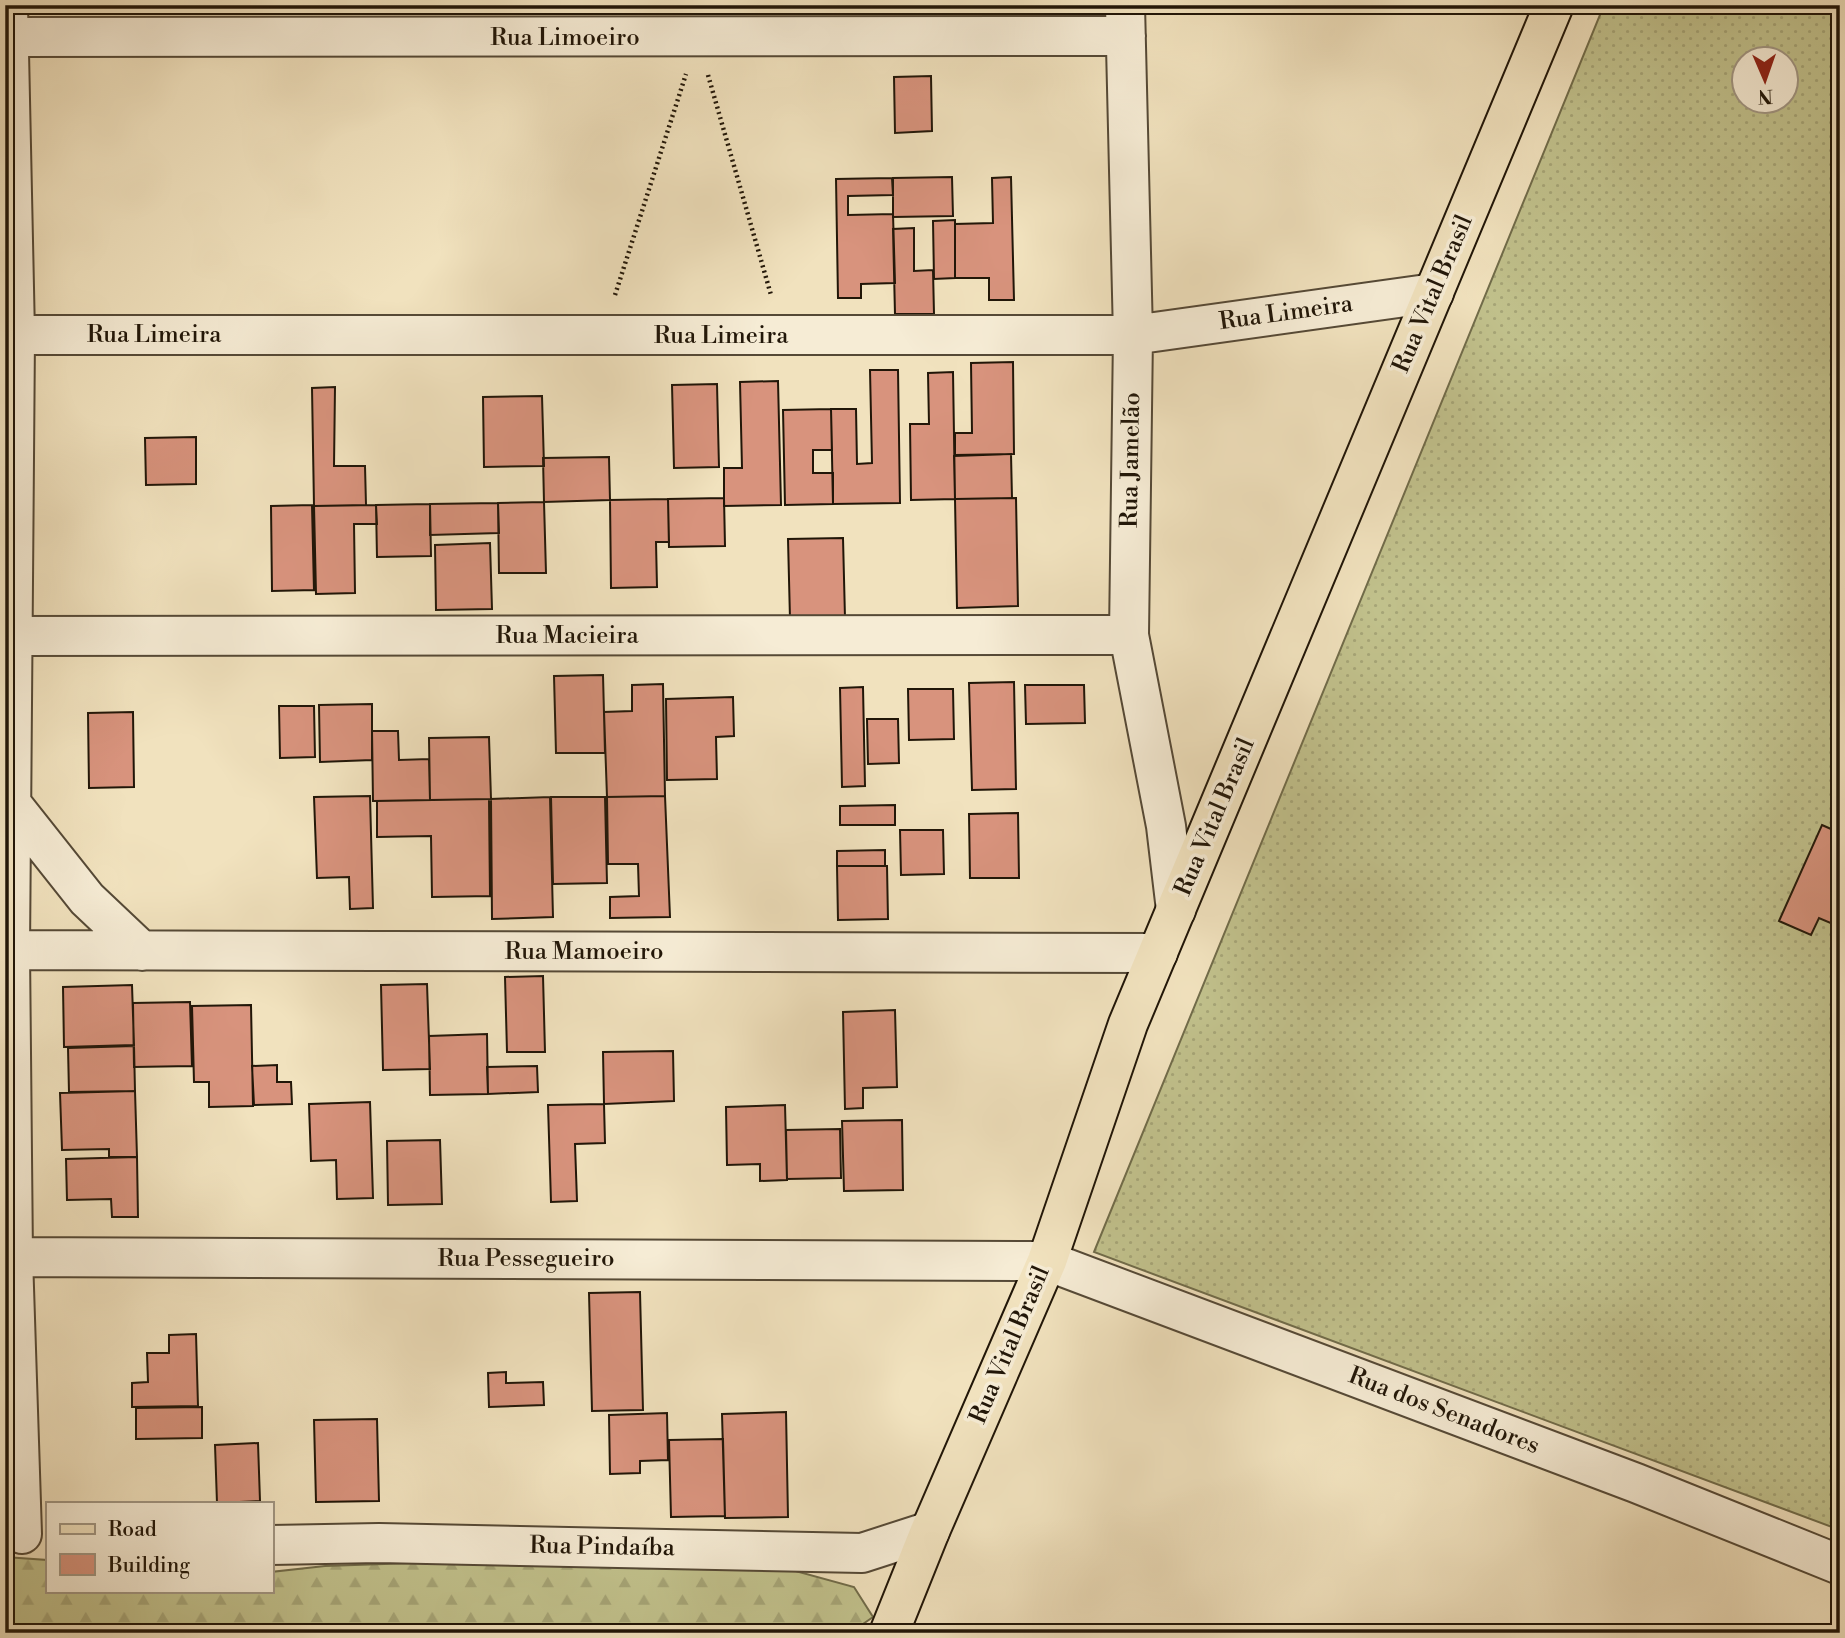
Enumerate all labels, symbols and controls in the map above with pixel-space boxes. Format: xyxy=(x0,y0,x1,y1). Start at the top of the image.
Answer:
street label: Rua Limoeiro xyxy=(490,23,640,53)
north arrow xyxy=(1730,46,1800,116)
text: N xyxy=(1758,84,1773,108)
street label: Rua Vital Brasil xyxy=(1386,211,1480,377)
street label: Rua Limeira xyxy=(1217,289,1356,337)
street label: Rua Limeira xyxy=(87,320,222,350)
street label: Rua Limeira xyxy=(654,321,789,351)
street label: Rua Jamelão xyxy=(1115,392,1147,528)
street label: Rua Macieira xyxy=(495,621,639,651)
street label: Rua Vital Brasil xyxy=(1168,734,1262,900)
street label: Rua Mamoeiro xyxy=(505,937,663,967)
street label: Rua Pessegueiro xyxy=(437,1244,615,1274)
street label: Rua Vital Brasil xyxy=(963,1262,1057,1428)
street label: Rua dos Senadores xyxy=(1344,1361,1544,1461)
legend xyxy=(46,1502,273,1592)
text: Road xyxy=(108,1517,157,1543)
street label: Rua Pindaíba xyxy=(529,1531,676,1563)
text: Building xyxy=(107,1553,190,1579)

